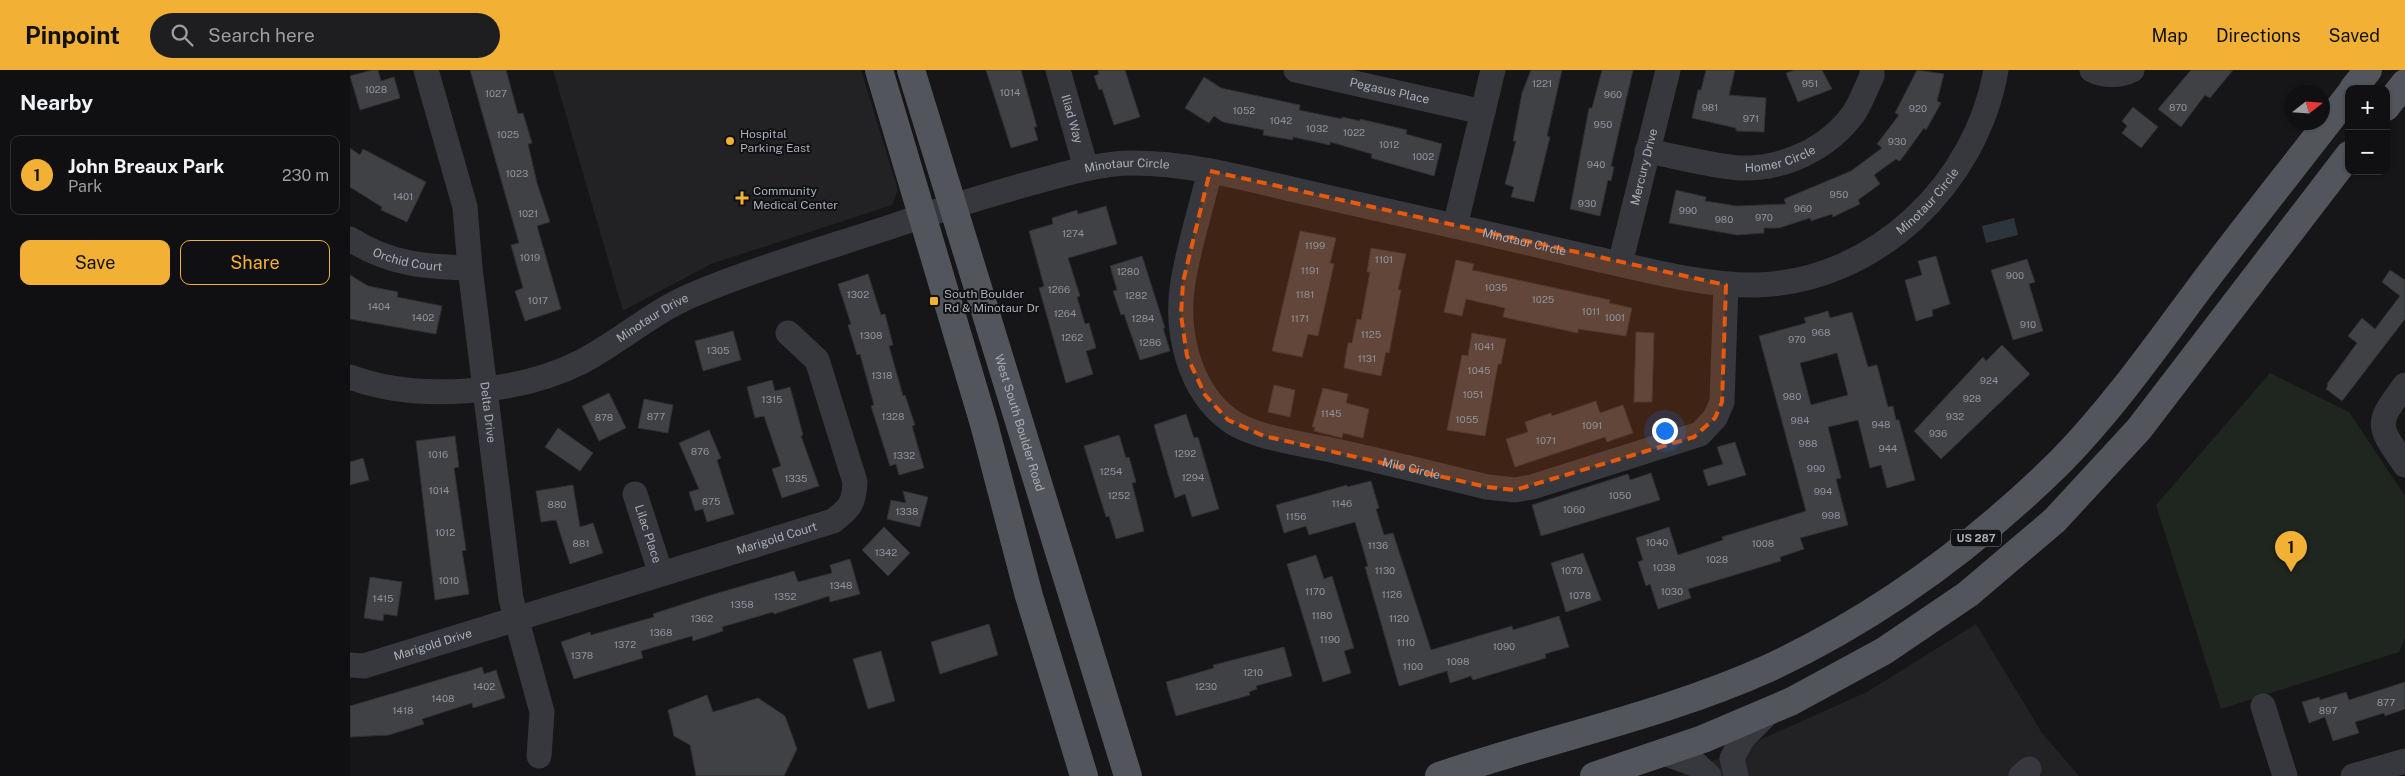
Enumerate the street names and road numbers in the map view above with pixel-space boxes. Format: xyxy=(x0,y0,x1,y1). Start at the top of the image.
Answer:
street label: Pegasus Place xyxy=(1348,75,1431,107)
street label: Iliad Way xyxy=(1058,93,1086,146)
street label: Mercury Drive xyxy=(1628,127,1660,207)
street label: Homer Circle xyxy=(1744,142,1818,175)
street label: Minotaur Circle xyxy=(1083,156,1170,176)
street label: Minotaur Circle xyxy=(1894,165,1962,238)
street label: Minotaur Circle xyxy=(1481,226,1568,259)
street label: Orchid Court xyxy=(371,245,443,274)
street label: Minotaur Drive xyxy=(614,291,691,346)
street label: West South Boulder Road xyxy=(992,352,1047,493)
street label: Delta Drive xyxy=(477,381,499,444)
street label: Milo Circle xyxy=(1381,455,1442,482)
street label: Lilac Place xyxy=(632,503,664,565)
street label: Marigold Court xyxy=(735,519,819,557)
road number: US 287 xyxy=(1951,529,2001,546)
street label: Marigold Drive xyxy=(392,626,474,663)

